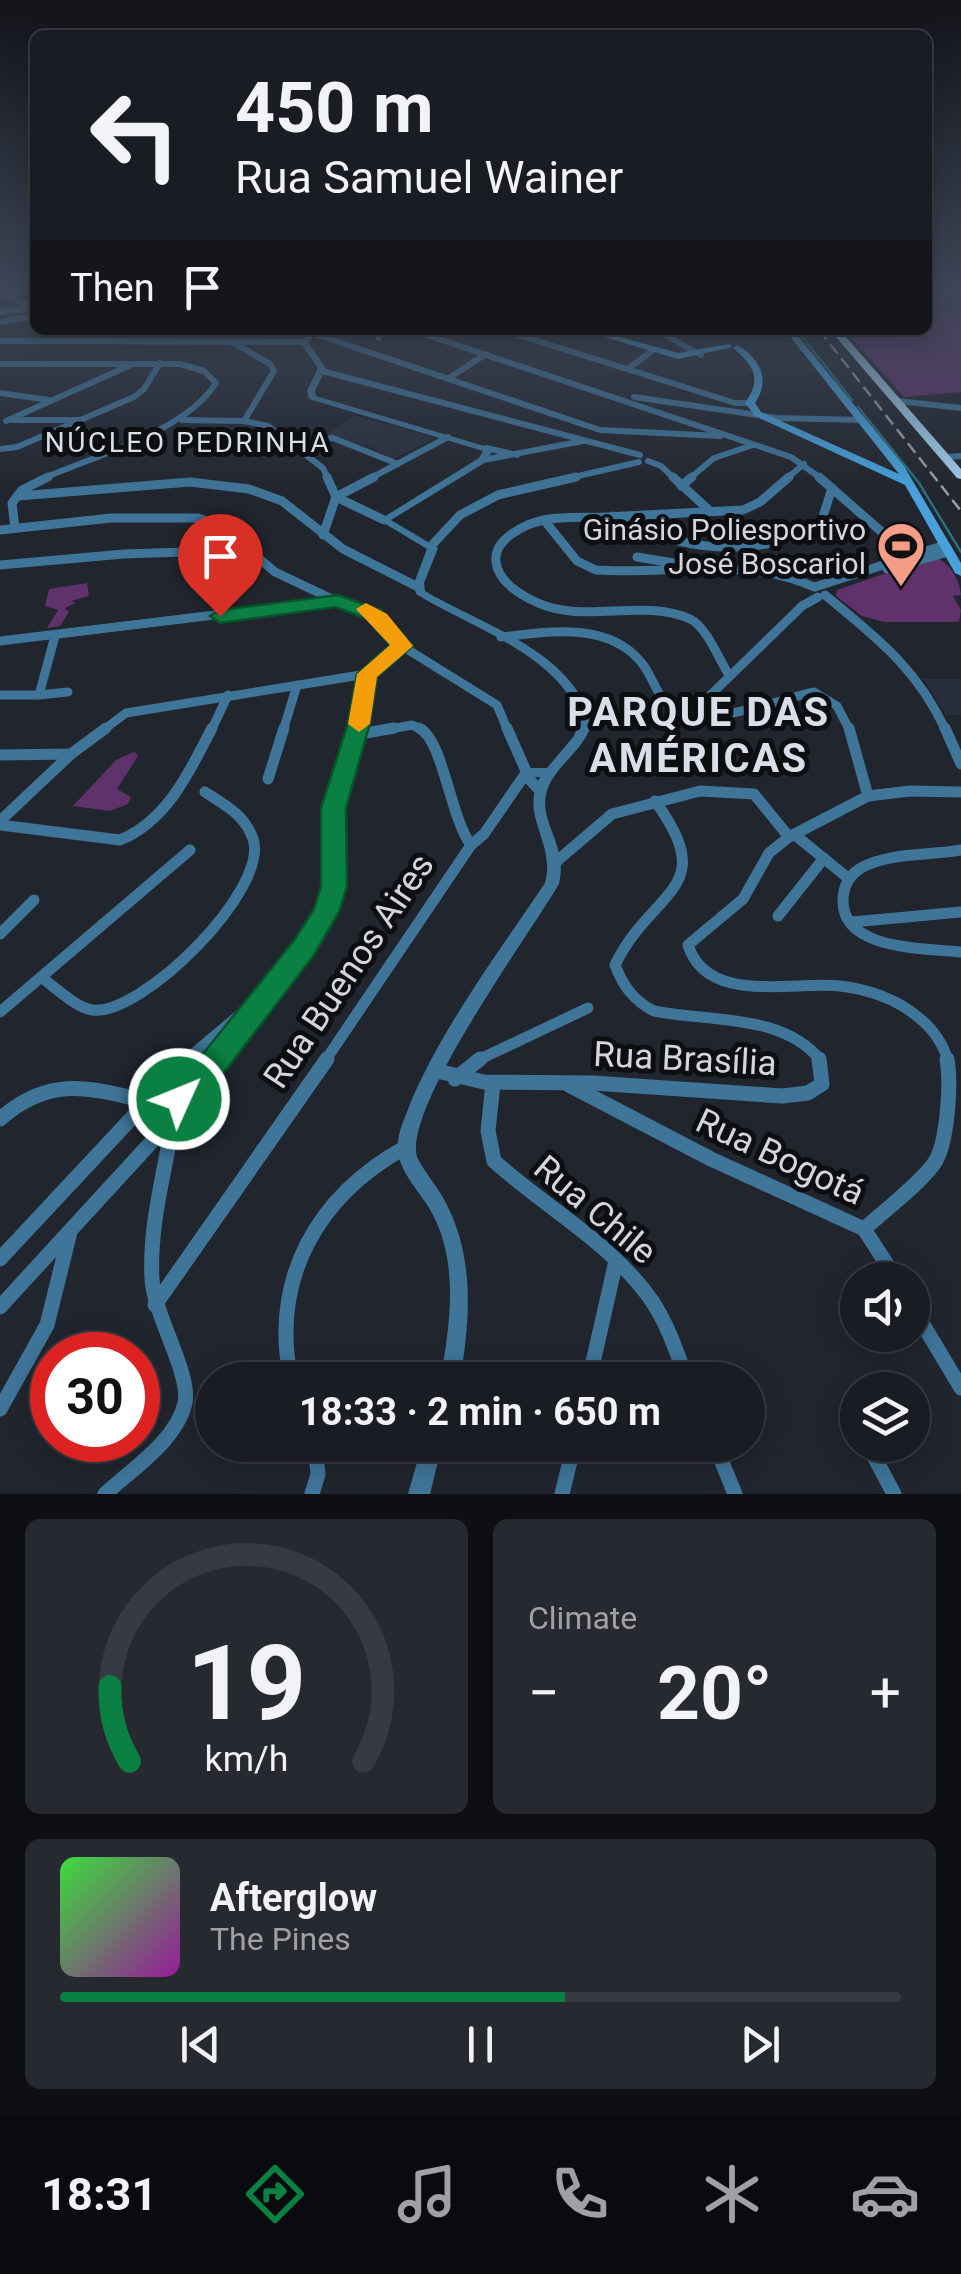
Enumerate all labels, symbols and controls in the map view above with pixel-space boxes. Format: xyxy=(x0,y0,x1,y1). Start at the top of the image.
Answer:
text: 450 m xyxy=(235,67,434,149)
icon: left xyxy=(70,70,200,200)
text: Rua Samuel Wainer xyxy=(235,151,623,204)
icon: arrive xyxy=(175,260,230,315)
text: Then xyxy=(70,266,155,310)
district label: NÚCLEO PEDRINHA xyxy=(45,426,331,459)
place label: Ginásio Poliesportivo José Boscariol xyxy=(583,512,866,581)
pin xyxy=(178,514,263,617)
sports icon: Ginásio Poliesportivo José Boscariol xyxy=(875,520,927,588)
icon: arrive xyxy=(193,529,248,584)
district label: PARQUE DAS AMÉRICAS xyxy=(567,689,831,782)
street label: Rua Buenos Aires xyxy=(255,846,443,1096)
street label: Rua Brasília xyxy=(592,1034,778,1084)
position arrow xyxy=(127,1047,231,1151)
street label: Rua Bogotá xyxy=(690,1100,870,1214)
street label: Rua Chile xyxy=(526,1147,664,1273)
map controls xyxy=(840,1262,930,1462)
button: sound xyxy=(840,1262,930,1352)
speed limit sign: 30 xyxy=(30,1332,160,1462)
button: layers xyxy=(840,1372,930,1462)
text: 18:33 · 2 min · 650 m xyxy=(299,1390,661,1434)
text: Climate xyxy=(528,1599,637,1637)
text: 19 xyxy=(187,1623,306,1744)
text: 20° xyxy=(657,1649,772,1737)
text: − xyxy=(528,1661,559,1725)
text: + xyxy=(870,1661,901,1725)
text: km/h xyxy=(205,1738,288,1780)
text: Afterglow xyxy=(210,1876,377,1920)
text: The Pines xyxy=(210,1920,351,1958)
icon: previous xyxy=(173,2017,228,2072)
icon: pause xyxy=(453,2017,508,2072)
icon: next xyxy=(733,2017,788,2072)
icon: directions xyxy=(240,2159,310,2229)
icon: music xyxy=(392,2159,462,2229)
icon: phone xyxy=(545,2159,615,2229)
icon: climate xyxy=(697,2159,767,2229)
icon: car xyxy=(850,2159,920,2229)
text: 18:31 xyxy=(41,2168,157,2221)

